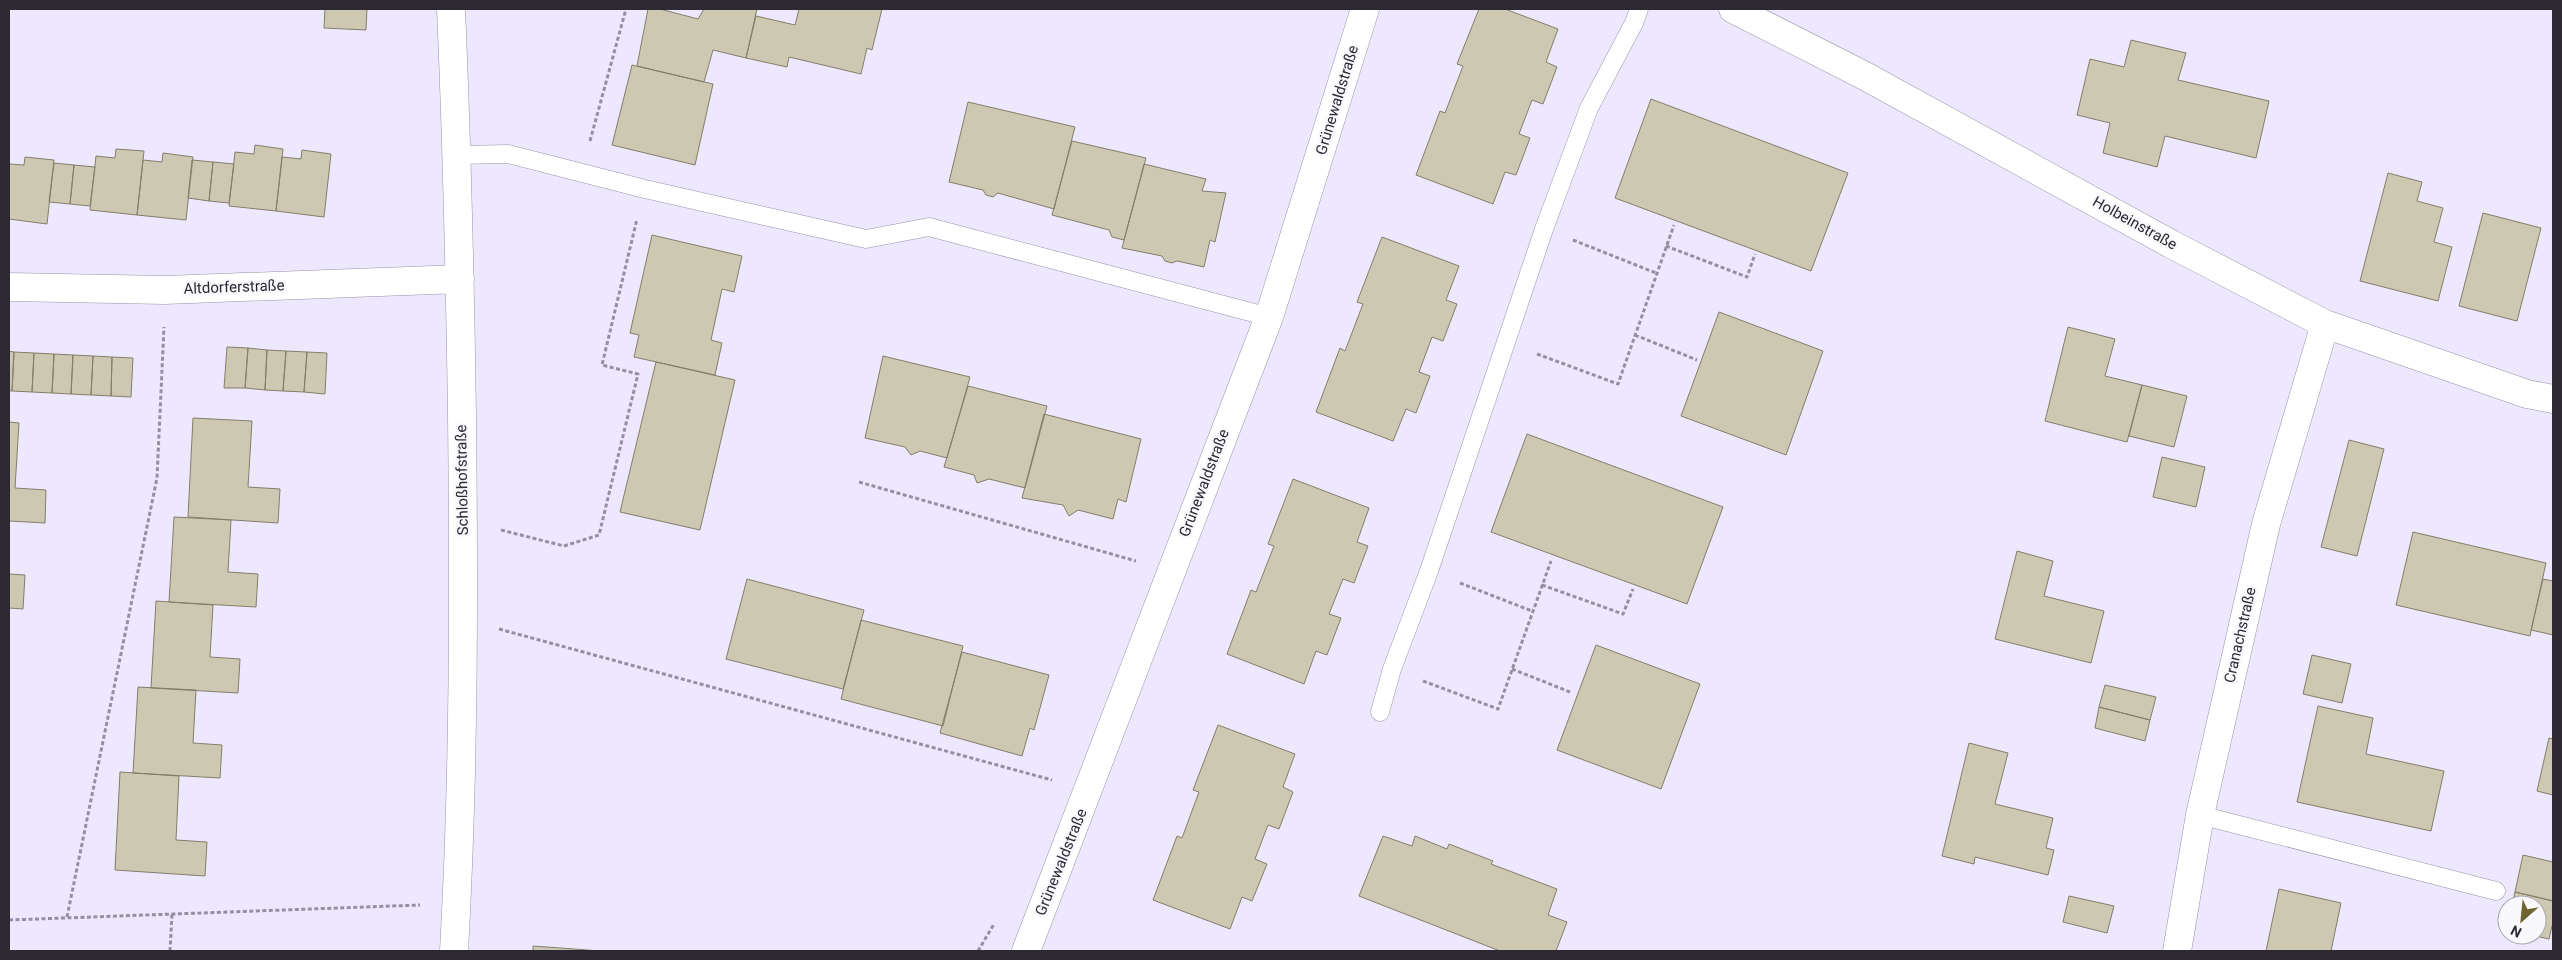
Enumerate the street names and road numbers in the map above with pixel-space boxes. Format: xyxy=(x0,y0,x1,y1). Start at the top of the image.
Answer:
street label: Grünewaldstraße xyxy=(1312,43,1362,157)
street label: Holbeinstraße xyxy=(2090,192,2180,254)
street label: Altdorferstraße xyxy=(183,276,285,298)
street label: Schloßhofstraße xyxy=(452,424,472,535)
street label: Grünewaldstraße xyxy=(1175,427,1233,539)
street label: Cranachstraße xyxy=(2220,585,2260,685)
street label: Grünewaldstraße xyxy=(1031,806,1091,918)

